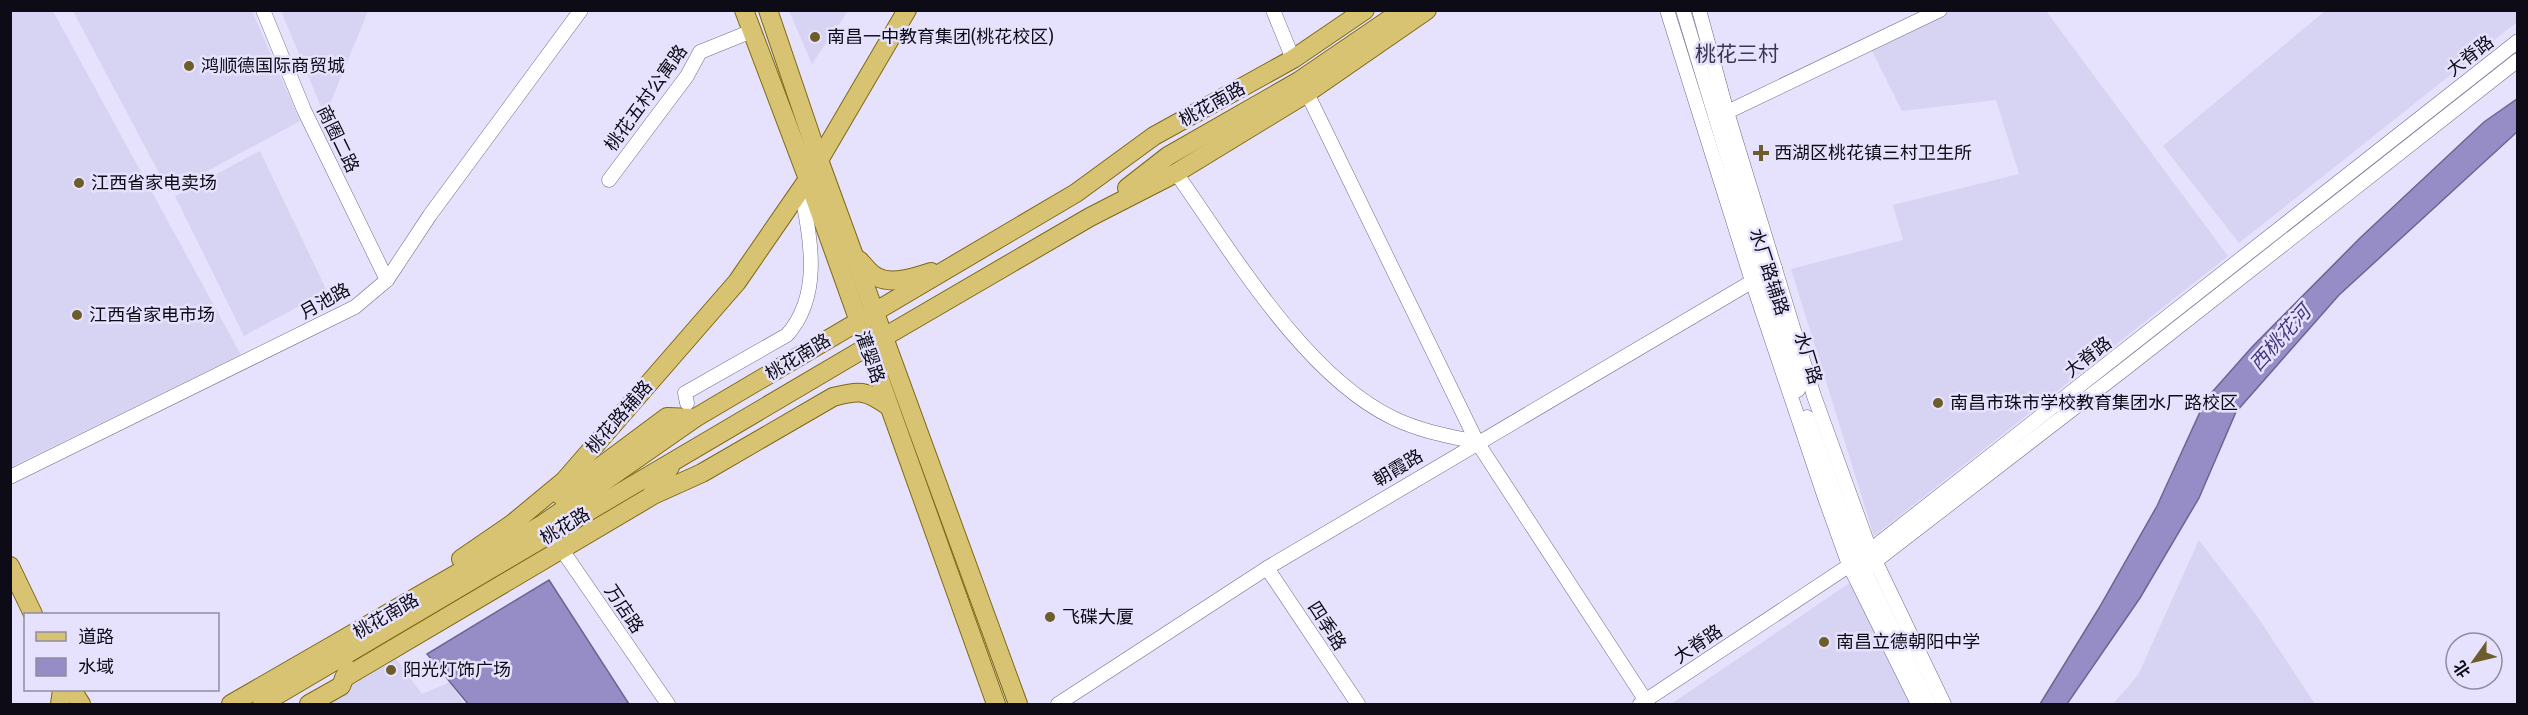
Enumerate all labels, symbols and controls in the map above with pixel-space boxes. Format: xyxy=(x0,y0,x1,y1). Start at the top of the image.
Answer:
place label: 南昌一中教育集团(桃花校区) xyxy=(827,26,1054,48)
marker: 南昌一中教育集团(桃花校区) xyxy=(808,30,822,44)
street label: 大脊路 xyxy=(2442,31,2498,81)
street label: 桃花五村公寓路 xyxy=(600,41,692,155)
district label: 桃花三村 xyxy=(1695,41,1779,67)
place label: 鸿顺德国际商贸城 xyxy=(201,55,345,77)
marker: 鸿顺德国际商贸城 xyxy=(182,59,196,73)
street label: 桃花南路 xyxy=(1175,77,1249,131)
street label: 商圈二路 xyxy=(312,102,364,176)
place label: 西湖区桃花镇三村卫生所 xyxy=(1774,142,1972,164)
marker: 西湖区桃花镇三村卫生所 xyxy=(1752,144,1770,162)
place label: 江西省家电卖场 xyxy=(91,172,217,194)
marker: 江西省家电卖场 xyxy=(72,176,86,190)
street label: 水厂路辅路 xyxy=(1745,226,1793,318)
street label: 月池路 xyxy=(296,278,354,324)
water label: 西桃花河 xyxy=(2244,297,2318,376)
place label: 江西省家电市场 xyxy=(89,304,215,326)
marker: 江西省家电市场 xyxy=(70,308,84,322)
street label: 灌婴路 xyxy=(851,328,889,386)
street label: 桃花南路 xyxy=(761,329,835,385)
street label: 水厂路 xyxy=(1790,329,1826,387)
street label: 大脊路 xyxy=(2060,332,2116,382)
street label: 桃花路辅路 xyxy=(581,376,657,458)
place label: 南昌市珠市学校教育集团水厂路校区 xyxy=(1950,392,2238,414)
marker: 南昌市珠市学校教育集团水厂路校区 xyxy=(1931,396,1945,410)
street label: 朝霞路 xyxy=(1369,445,1427,491)
street label: 桃花路 xyxy=(536,503,594,549)
street label: 万店路 xyxy=(600,580,648,638)
street label: 桃花南路 xyxy=(349,588,423,644)
street label: 四季路 xyxy=(1303,597,1351,655)
place label: 飞碟大厦 xyxy=(1062,606,1134,628)
marker: 飞碟大厦 xyxy=(1043,610,1057,624)
legend xyxy=(24,613,219,691)
street label: 大脊路 xyxy=(1669,620,1727,668)
text: 道路 xyxy=(78,626,114,648)
place label: 南昌立德朝阳中学 xyxy=(1836,631,1980,653)
north arrow xyxy=(2444,631,2504,691)
marker: 南昌立德朝阳中学 xyxy=(1817,635,1831,649)
text: 水域 xyxy=(78,656,114,678)
text: 北 xyxy=(2450,657,2474,681)
place label: 阳光灯饰广场 xyxy=(403,659,511,681)
marker: 阳光灯饰广场 xyxy=(384,663,398,677)

